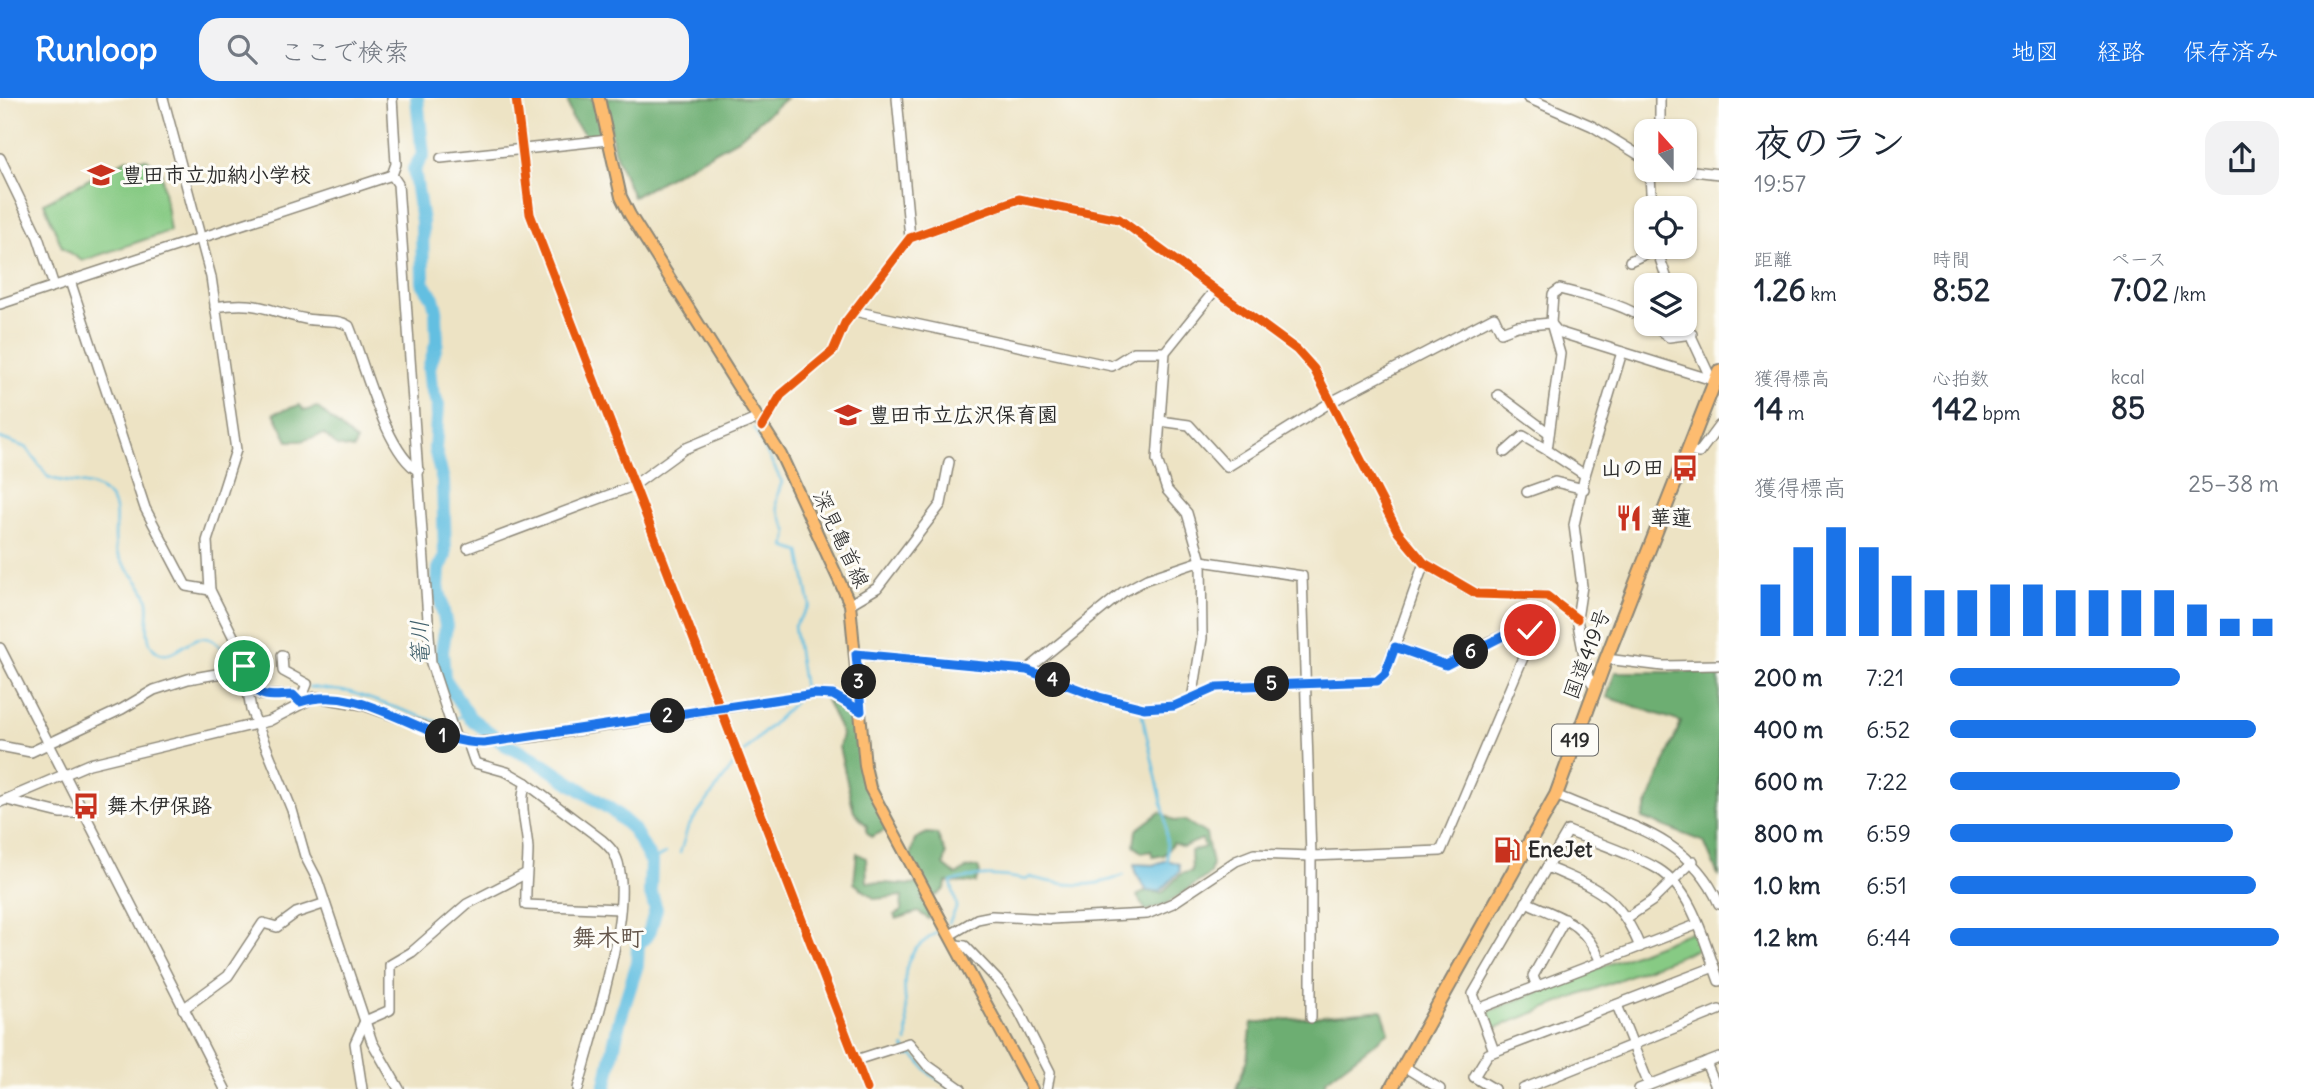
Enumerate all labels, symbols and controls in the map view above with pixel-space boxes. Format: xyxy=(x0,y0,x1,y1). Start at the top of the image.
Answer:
search box xyxy=(199,18,689,81)
text: Runloop xyxy=(35,28,157,70)
icon: search xyxy=(223,30,261,68)
text: ここで検索 xyxy=(279,35,409,68)
text: 地図 xyxy=(2011,36,2059,66)
text: 経路 xyxy=(2097,36,2145,66)
text: 保存済み xyxy=(2183,36,2279,66)
north arrow xyxy=(1634,119,1698,182)
map controls xyxy=(1634,119,1697,336)
text: 夜のラン xyxy=(1754,119,1906,166)
button: share xyxy=(2205,121,2279,195)
school or university icon: 豊田市立加納小学校 xyxy=(86,160,116,190)
place label: 豊田市立加納小学校 xyxy=(122,161,311,188)
text: 19:57 xyxy=(1754,169,1806,198)
button: locate xyxy=(1634,196,1697,259)
text: 距離 xyxy=(1754,247,1792,271)
text: 時間 xyxy=(1932,247,1970,271)
text: ペース xyxy=(2111,247,2167,271)
text: 1.26 xyxy=(1754,271,1806,309)
text: 8:52 xyxy=(1932,271,1990,309)
text: 7:02 xyxy=(2111,271,2168,309)
button: layers xyxy=(1634,273,1697,336)
text: km xyxy=(1806,282,1837,306)
text: /km xyxy=(2168,282,2206,306)
text: kcal xyxy=(2111,365,2145,389)
text: 獲得標高 xyxy=(1754,366,1830,390)
text: 心拍数 xyxy=(1932,366,1989,390)
text: 85 xyxy=(2111,389,2145,427)
text: 14 xyxy=(1754,390,1783,428)
text: 142 xyxy=(1932,390,1978,428)
school or university icon: 豊田市立広沢保育園 xyxy=(833,400,863,430)
place label: 豊田市立広沢保育園 xyxy=(869,401,1058,428)
text: m xyxy=(1783,401,1804,425)
text: bpm xyxy=(1978,401,2021,425)
bus stop icon: 山の田 xyxy=(1670,453,1700,483)
place label: 山の田 xyxy=(1601,454,1664,481)
text: 25–38 m xyxy=(2188,469,2279,498)
text: 獲得標高 xyxy=(1754,473,1846,502)
street label: 深見亀首線 xyxy=(807,486,876,592)
restaurant icon: 華蓮 xyxy=(1614,503,1644,533)
place label: 華蓮 xyxy=(1650,504,1692,531)
pin xyxy=(1500,600,1560,660)
street label: 国道419号 xyxy=(1557,604,1616,703)
icon: check xyxy=(1511,611,1549,649)
water label: 篭川 xyxy=(404,620,435,667)
pin: 6 xyxy=(1454,634,1488,670)
pin xyxy=(214,636,274,696)
text: 6 xyxy=(1465,639,1476,663)
icon: arrive xyxy=(225,647,263,685)
pin: 4 xyxy=(1036,662,1070,698)
text: 200 m xyxy=(1754,663,1823,692)
text: 7:21 xyxy=(1866,663,1904,692)
pin: 3 xyxy=(842,664,876,700)
pin: 5 xyxy=(1254,666,1290,702)
text: 4 xyxy=(1047,667,1058,691)
text: 3 xyxy=(853,669,864,693)
text: 5 xyxy=(1266,671,1277,695)
pin: 2 xyxy=(650,698,686,734)
text: 2 xyxy=(662,703,673,727)
text: 400 m xyxy=(1754,715,1823,744)
text: 6:52 xyxy=(1866,715,1910,744)
pin: 1 xyxy=(426,718,460,754)
text: 1 xyxy=(439,723,446,747)
road number: 419 xyxy=(1552,724,1598,755)
text: 600 m xyxy=(1754,767,1823,796)
text: 7:22 xyxy=(1866,767,1908,796)
bus stop icon: 舞木伊保路 xyxy=(71,791,101,821)
place label: 舞木伊保路 xyxy=(107,792,212,819)
text: 800 m xyxy=(1754,819,1823,848)
text: 6:59 xyxy=(1866,819,1911,848)
fuel station icon: EneJet xyxy=(1492,835,1522,865)
place label: EneJet xyxy=(1528,836,1593,863)
text: 1.0 km xyxy=(1754,871,1820,900)
text: 6:51 xyxy=(1866,871,1907,900)
district label: 舞木町 xyxy=(572,922,644,952)
text: 1.2 km xyxy=(1754,923,1818,952)
text: 6:44 xyxy=(1866,923,1911,952)

